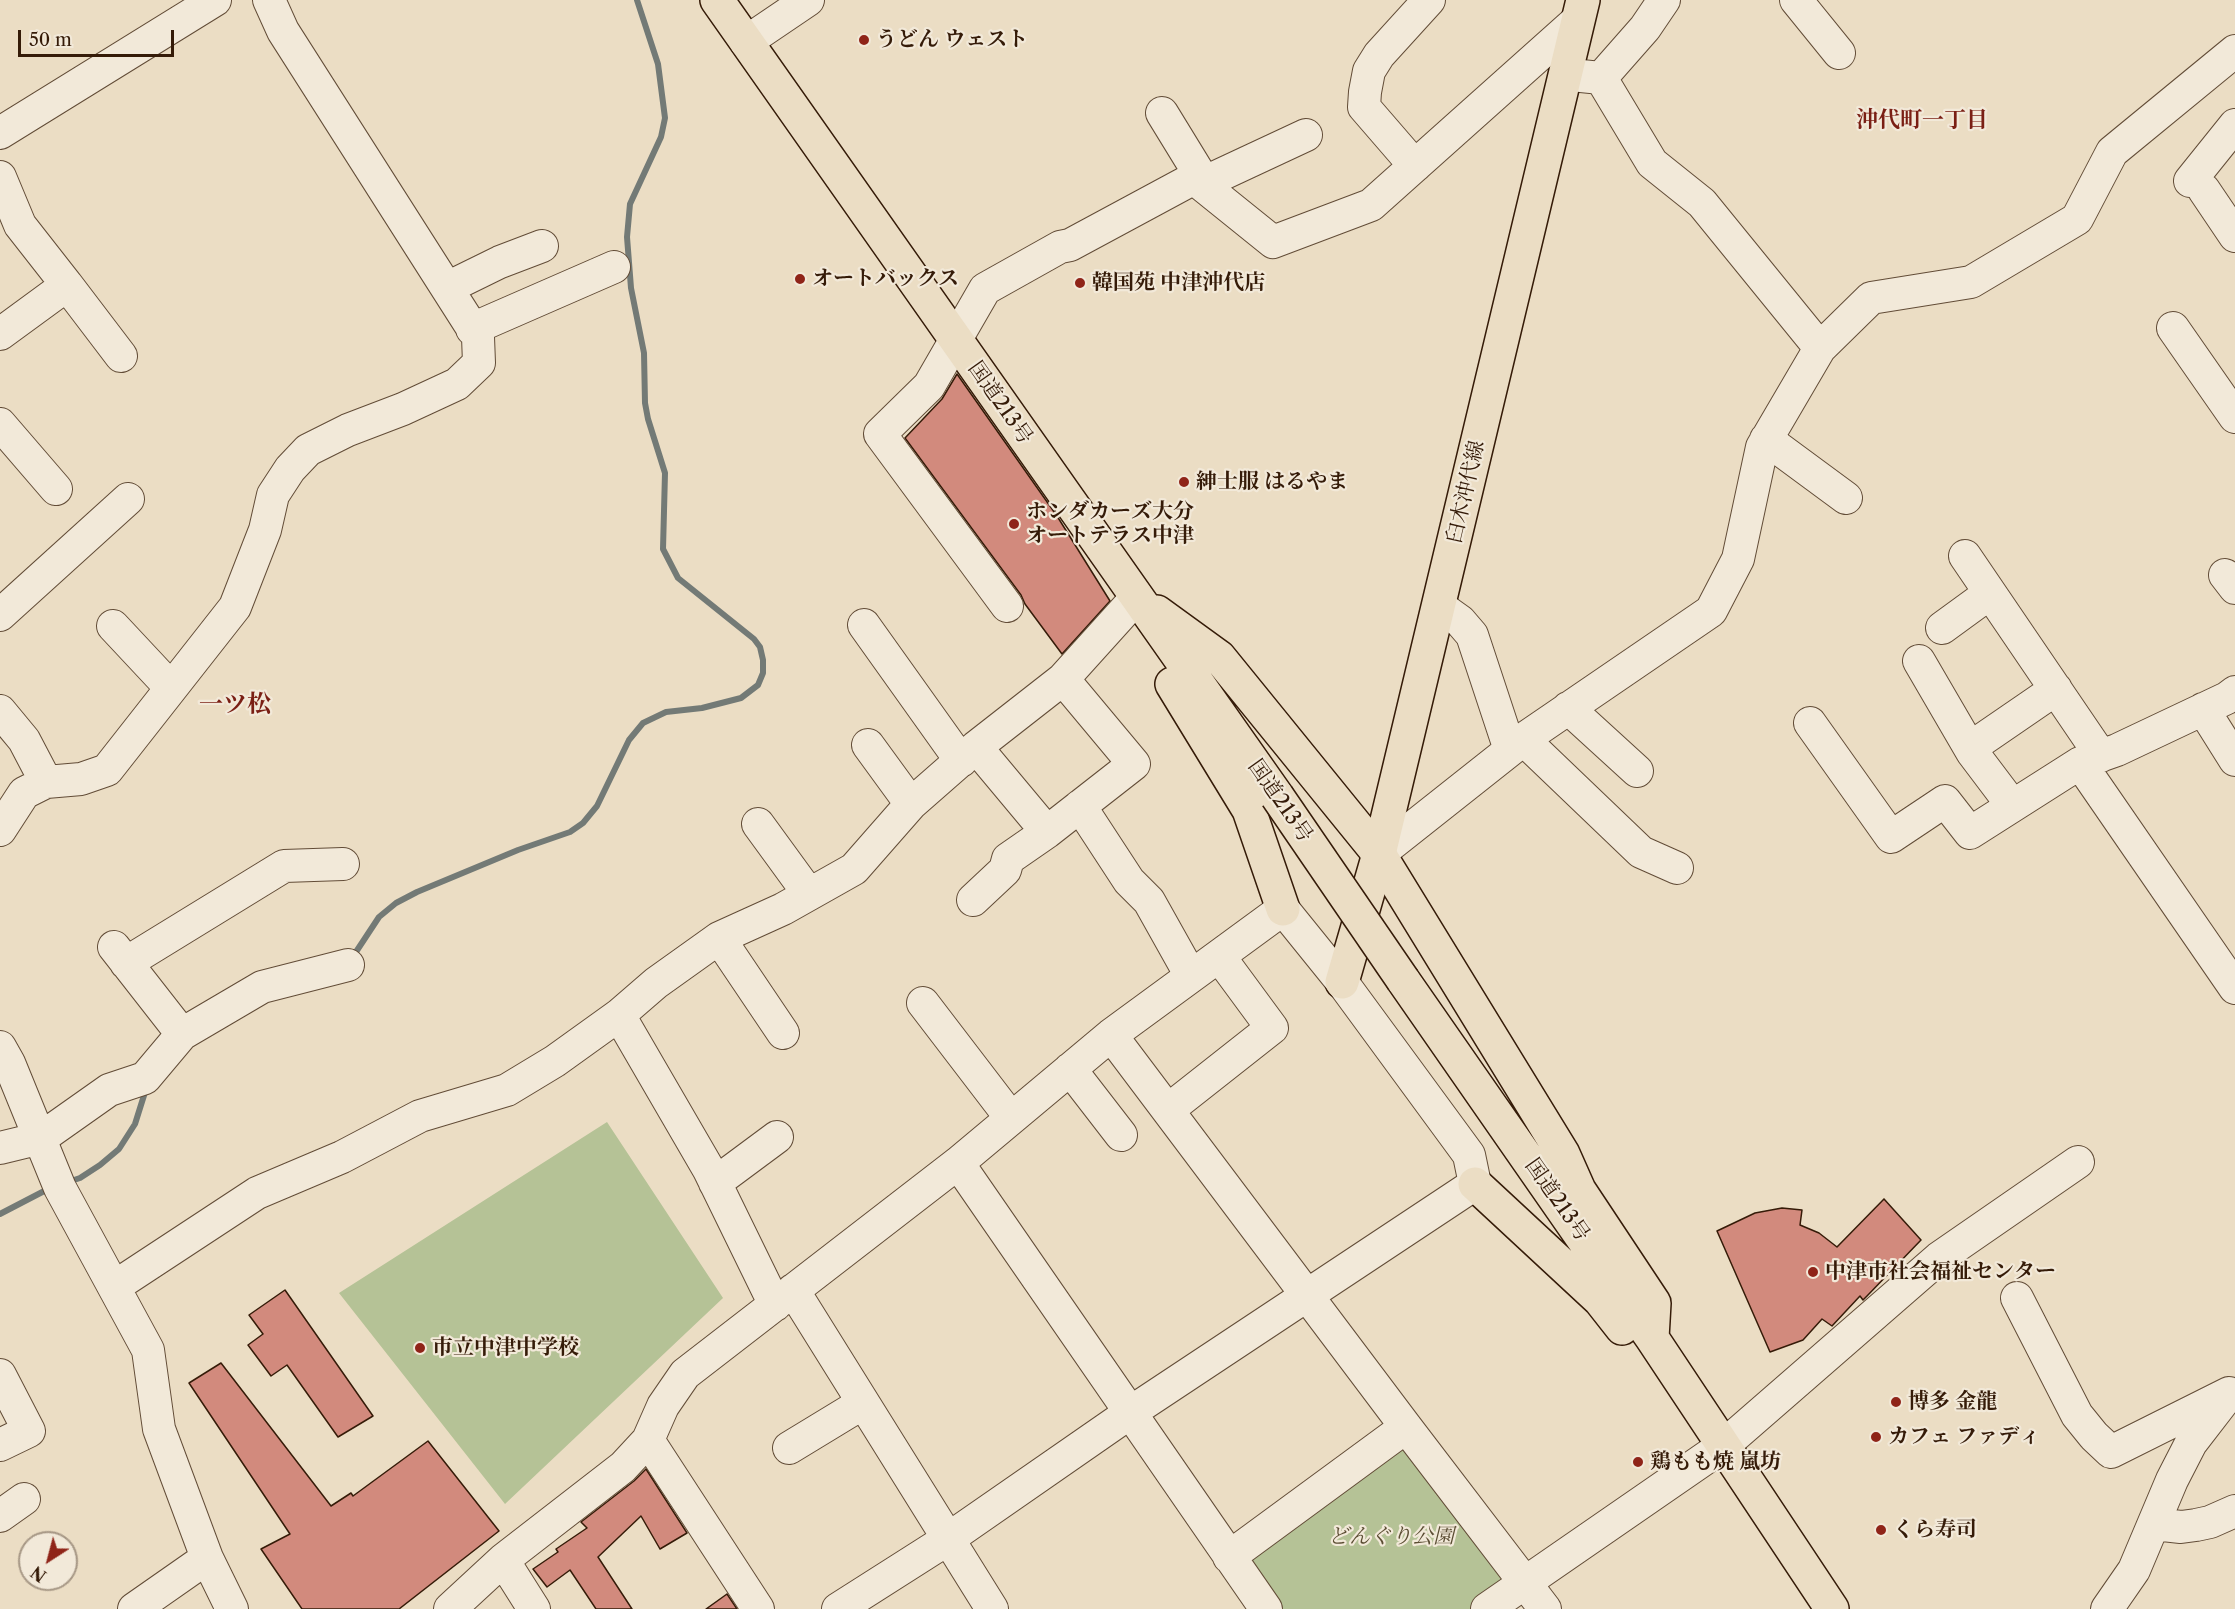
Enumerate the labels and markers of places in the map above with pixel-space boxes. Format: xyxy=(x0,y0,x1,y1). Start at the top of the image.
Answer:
place label: うどん ウェスト xyxy=(876,27,1028,53)
marker: うどん ウェスト xyxy=(857,33,871,47)
place label: オートバックス xyxy=(812,266,959,292)
place label: 韓国苑 中津沖代店 xyxy=(1092,270,1265,296)
marker: オートバックス xyxy=(793,272,807,286)
marker: 韓国苑 中津沖代店 xyxy=(1073,276,1087,290)
place label: 紳士服 はるやま xyxy=(1196,469,1348,495)
marker: 紳士服 はるやま xyxy=(1177,475,1191,489)
place label: ホンダカーズ大分 オートテラス中津 xyxy=(1026,499,1194,549)
marker: ホンダカーズ大分 オートテラス中津 xyxy=(1007,517,1021,531)
place label: 中津市社会福祉センター xyxy=(1825,1259,2056,1285)
marker: 中津市社会福祉センター xyxy=(1806,1265,1820,1279)
place label: 市立中津中学校 xyxy=(432,1335,579,1361)
marker: 市立中津中学校 xyxy=(413,1341,427,1355)
place label: 博多 金龍 xyxy=(1908,1389,1997,1415)
marker: 博多 金龍 xyxy=(1889,1395,1903,1409)
place label: カフェ ファディ xyxy=(1888,1424,2040,1450)
marker: カフェ ファディ xyxy=(1869,1430,1883,1444)
place label: 鶏もも焼 嵐坊 xyxy=(1650,1449,1781,1475)
marker: 鶏もも焼 嵐坊 xyxy=(1631,1455,1645,1469)
place label: くら寿司 xyxy=(1893,1517,1977,1543)
marker: くら寿司 xyxy=(1874,1523,1888,1537)

